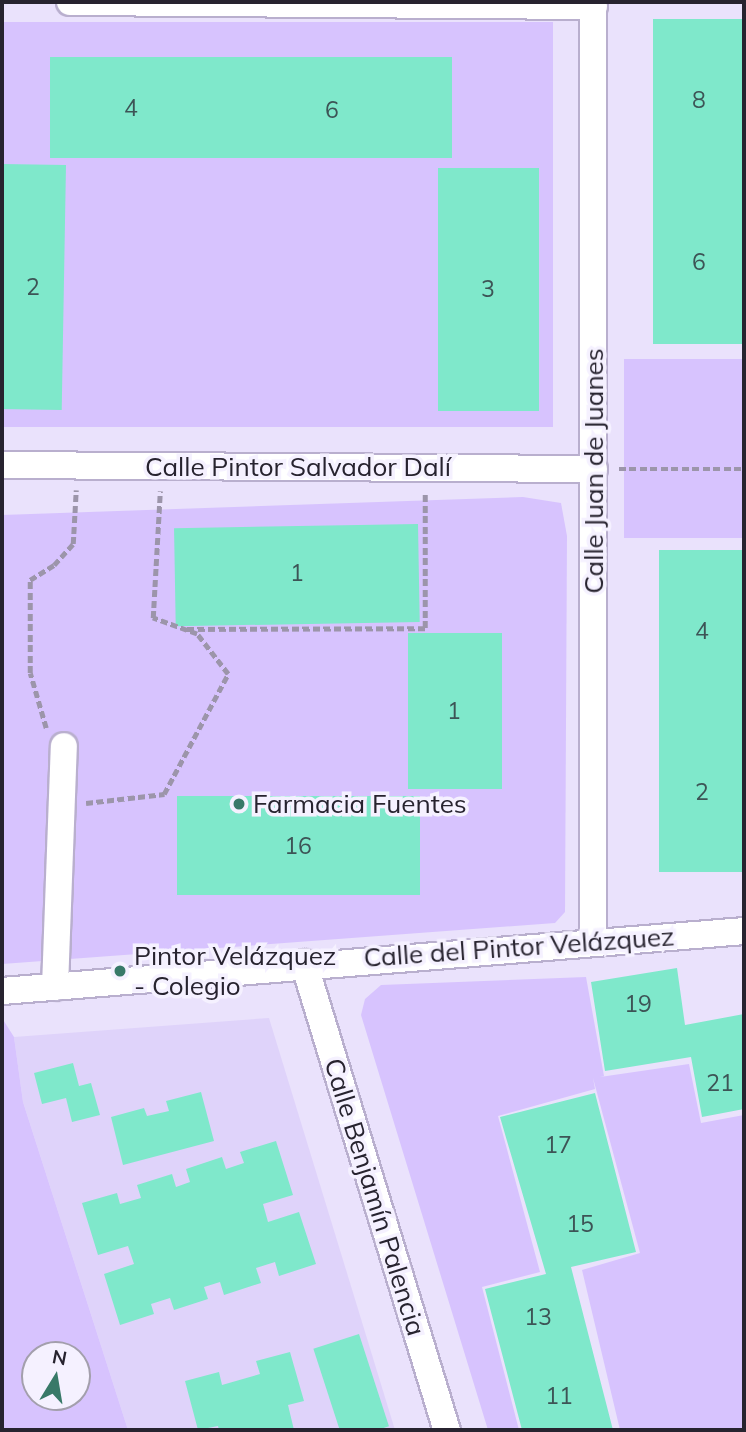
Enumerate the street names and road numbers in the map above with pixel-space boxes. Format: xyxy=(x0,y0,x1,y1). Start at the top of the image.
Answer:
street label: Calle Juan de Juanes xyxy=(578,348,610,594)
street label: Calle Pintor Salvador Dalí xyxy=(145,451,451,483)
street label: Calle del Pintor Velázquez xyxy=(363,921,675,973)
street label: Calle Benjamín Palencia xyxy=(318,1055,432,1339)

